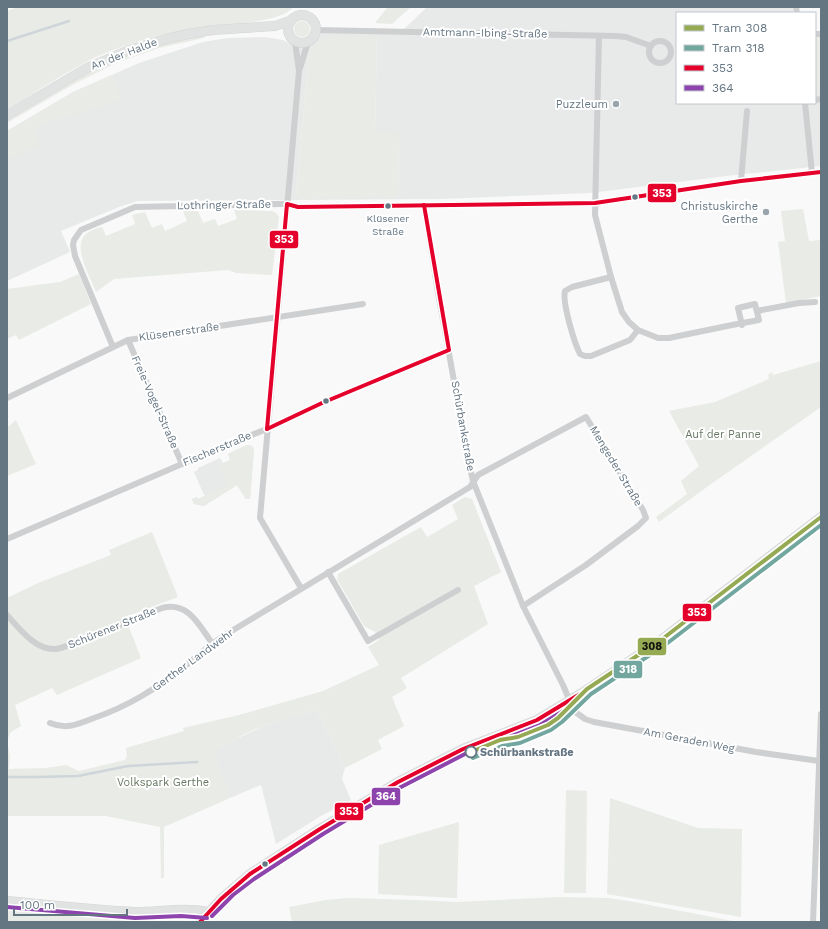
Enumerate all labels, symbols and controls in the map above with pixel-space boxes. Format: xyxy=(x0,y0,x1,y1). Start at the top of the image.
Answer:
legend xyxy=(676,12,816,104)
text: Tram 308 xyxy=(712,21,767,35)
street label: Amtmann-Ibing-Straße xyxy=(423,25,547,41)
street label: An der Halde xyxy=(89,35,159,73)
text: Tram 318 xyxy=(712,41,765,55)
text: 353 xyxy=(712,61,733,75)
text: 364 xyxy=(712,81,734,95)
place label: Puzzleum xyxy=(556,98,608,111)
marker: Puzzleum xyxy=(611,99,621,109)
line badge: 353 xyxy=(647,183,677,203)
text: 353 xyxy=(652,187,672,200)
unlabelled marker xyxy=(630,192,640,202)
street label: Lothringer Straße xyxy=(177,198,271,212)
place label: Christuskirche Gerthe xyxy=(680,200,758,226)
marker: Klüsener Straße xyxy=(383,201,393,211)
marker: Christuskirche Gerthe xyxy=(761,207,771,217)
place label: Klüsener Straße xyxy=(367,213,409,237)
line badge: 353 xyxy=(269,230,299,249)
text: 353 xyxy=(274,233,294,246)
street label: Klüsenerstraße xyxy=(138,320,220,344)
street label: Freie-Vogel-Straße xyxy=(129,354,181,450)
street label: Schürbankstraße xyxy=(449,380,477,472)
unlabelled marker xyxy=(321,396,331,406)
street label: Mengeder Straße xyxy=(587,424,645,508)
park label: Auf der Panne xyxy=(685,428,761,441)
street label: Fischerstraße xyxy=(181,429,253,469)
line badge: 353 xyxy=(682,603,712,622)
street label: Schürener Straße xyxy=(66,604,158,652)
text: 353 xyxy=(687,606,707,619)
street label: Gerther Landwehr xyxy=(150,626,237,694)
line badge: 308 xyxy=(637,637,667,656)
text: 308 xyxy=(642,640,662,653)
line badge: 318 xyxy=(613,660,643,679)
text: 318 xyxy=(619,663,637,676)
street label: Am Geraden Weg xyxy=(642,725,736,755)
marker: Schürbankstraße xyxy=(464,745,478,759)
place label: Schürbankstraße xyxy=(480,746,574,759)
park label: Volkspark Gerthe xyxy=(117,776,209,789)
line badge: 364 xyxy=(371,787,401,806)
text: 364 xyxy=(376,790,396,803)
line badge: 353 xyxy=(334,802,364,821)
text: 353 xyxy=(339,805,359,818)
unlabelled marker xyxy=(260,859,270,869)
scale bar xyxy=(14,891,127,917)
text: 100 m xyxy=(20,898,55,912)

